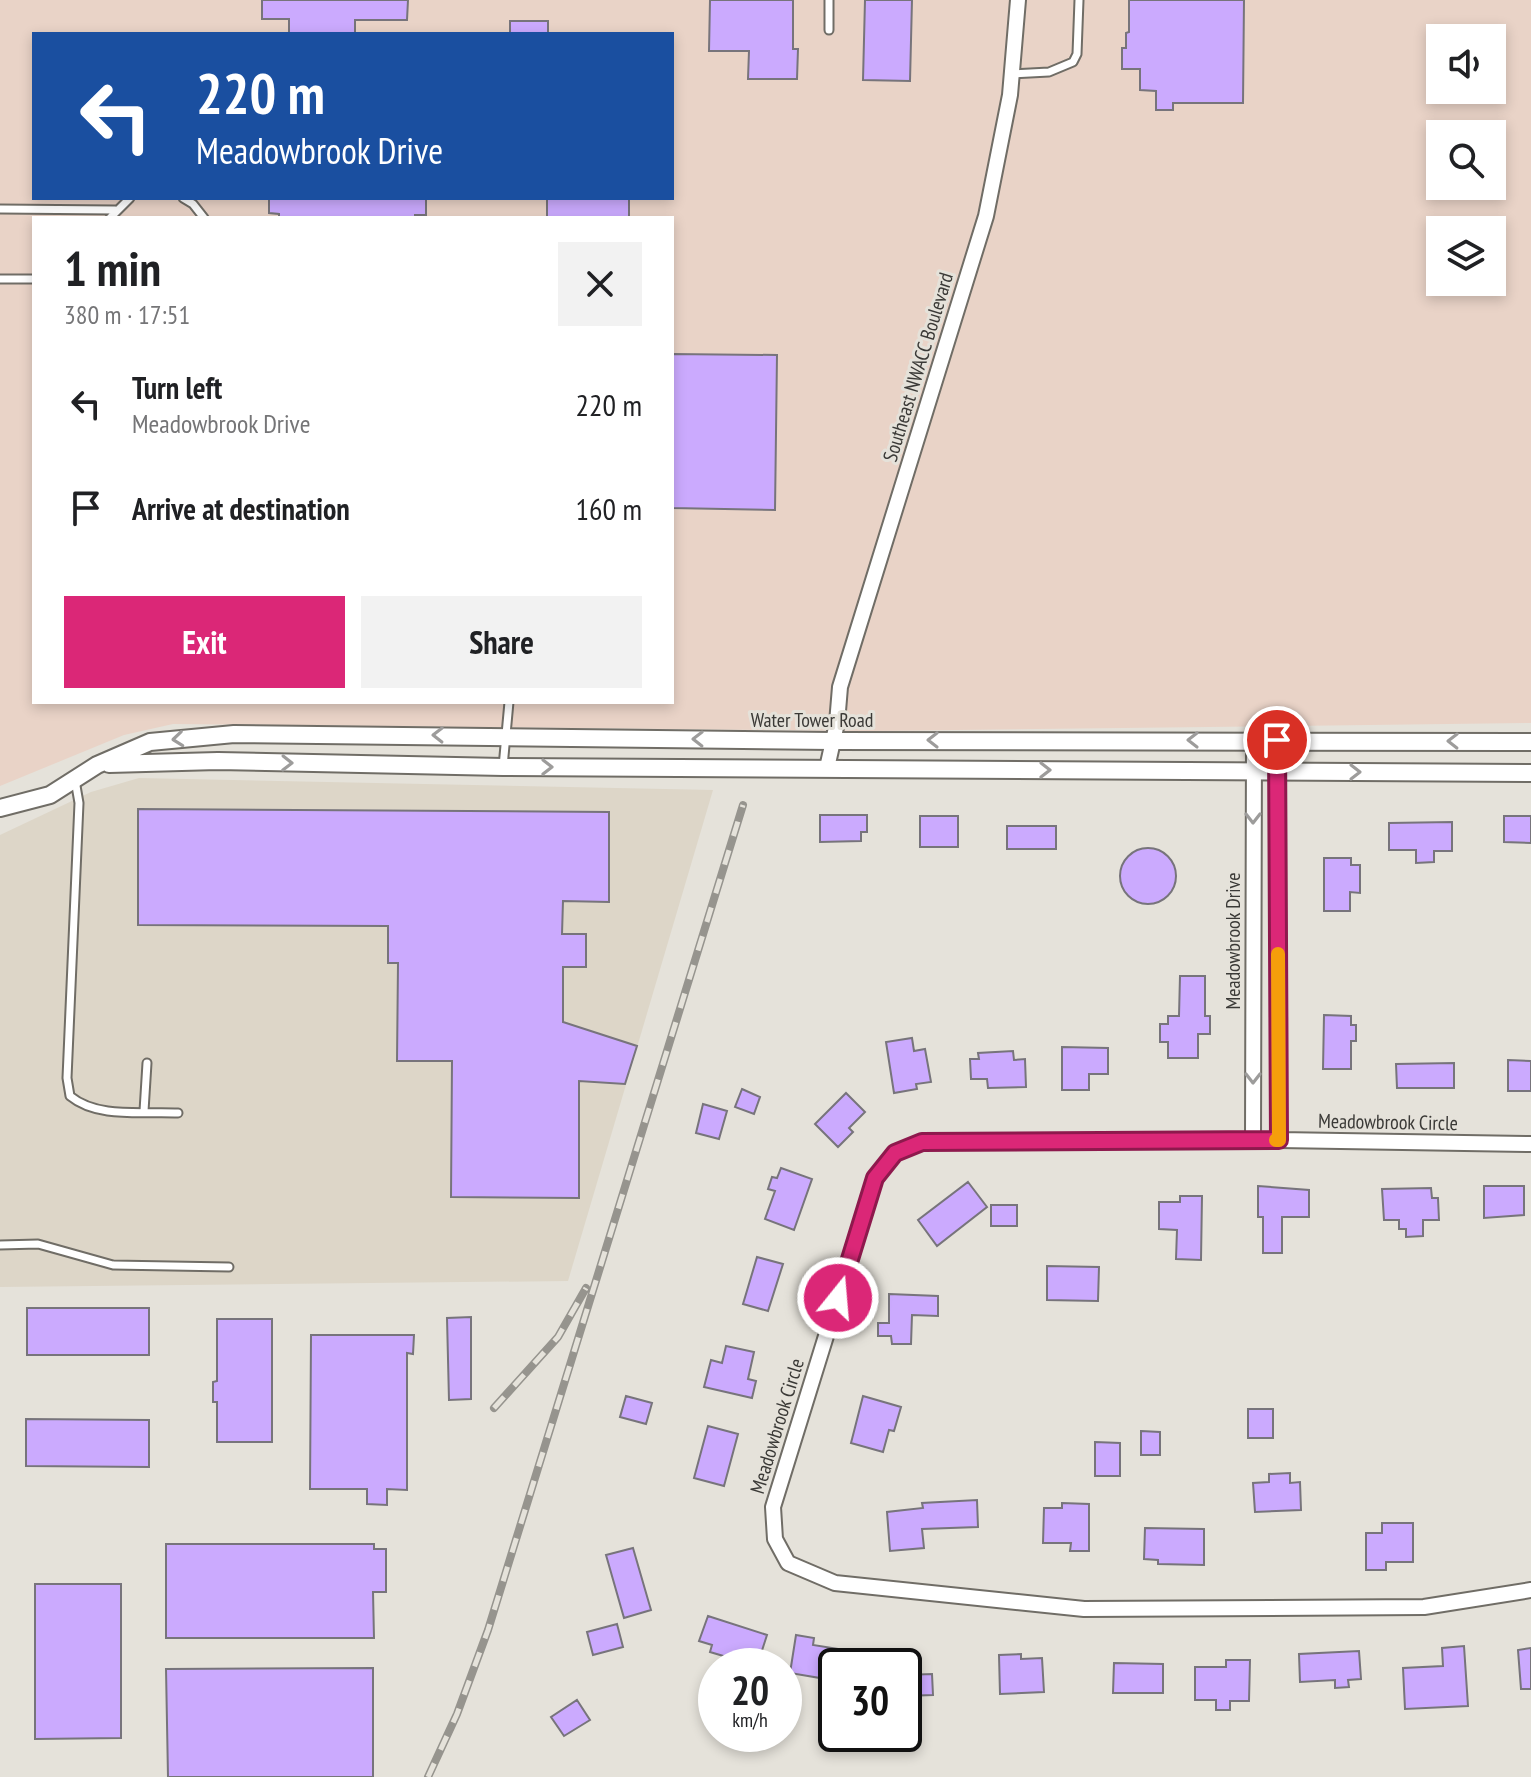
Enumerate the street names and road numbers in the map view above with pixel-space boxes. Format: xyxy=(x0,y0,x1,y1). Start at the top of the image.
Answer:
street label: Southeast NWACC Boulevard xyxy=(877,269,959,465)
street label: Water Tower Road xyxy=(751,707,873,733)
street label: Meadowbrook Drive xyxy=(1220,872,1246,1010)
street label: Meadowbrook Circle xyxy=(1318,1108,1458,1136)
street label: Meadowbrook Circle xyxy=(744,1355,810,1497)

